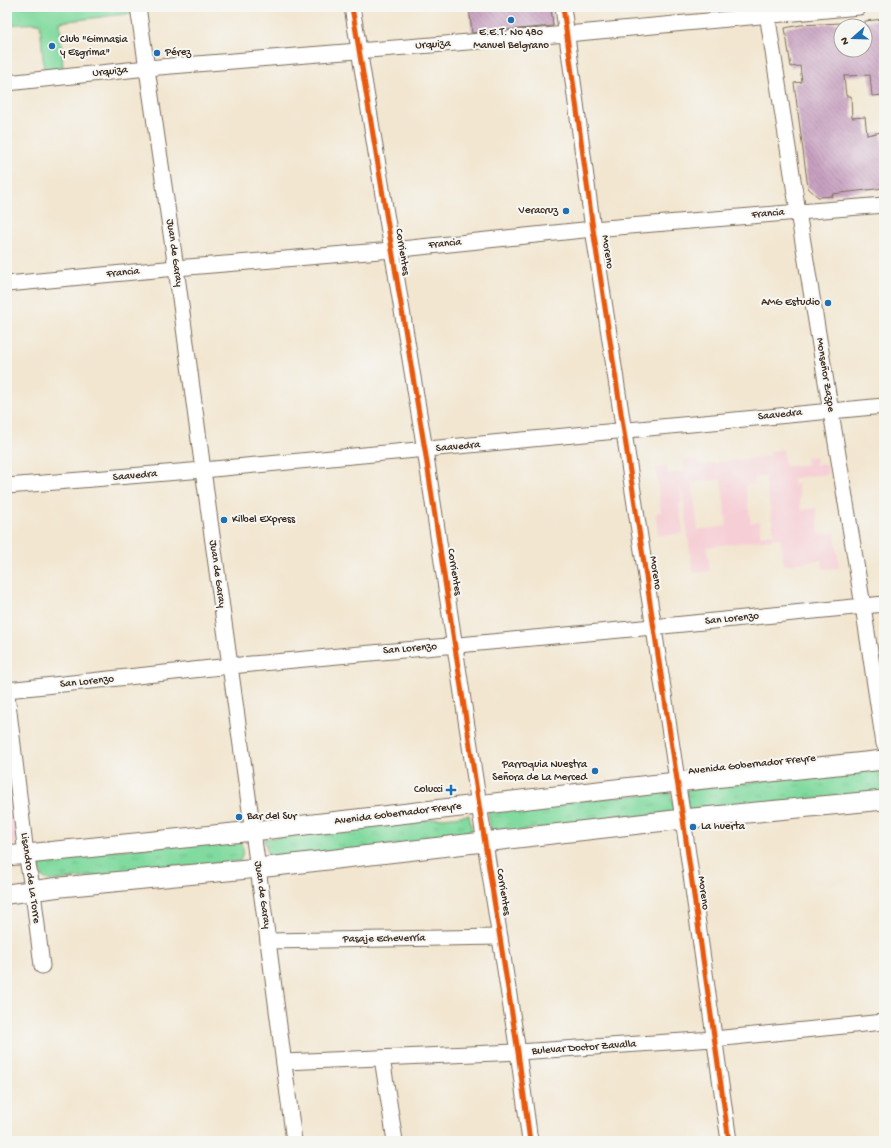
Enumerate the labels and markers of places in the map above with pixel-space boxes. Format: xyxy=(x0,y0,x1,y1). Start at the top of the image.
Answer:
marker: E.E.T. No 480 Manuel Belgrano xyxy=(506,15,516,25)
place label: E.E.T. No 480 Manuel Belgrano xyxy=(473,27,549,52)
place label: Club "Gimnasia y Esgrima" xyxy=(60,34,128,59)
marker: Club "Gimnasia y Esgrima" xyxy=(47,41,57,51)
place label: Pérez xyxy=(164,47,192,59)
marker: Pérez xyxy=(152,48,162,58)
place label: Veracruz xyxy=(518,205,559,217)
marker: Veracruz xyxy=(561,206,571,216)
place label: AMG Estudio xyxy=(761,297,820,309)
marker: AMG Estudio xyxy=(823,298,833,308)
place label: Kilbel Express xyxy=(232,514,296,526)
marker: Kilbel Express xyxy=(219,515,229,525)
place label: Parroquia Nuestra Señora de La Merced xyxy=(492,759,589,784)
marker: Parroquia Nuestra Señora de La Merced xyxy=(590,766,600,776)
place label: Colucci xyxy=(414,784,443,796)
marker: Colucci xyxy=(446,785,456,795)
place label: Bar del Sur xyxy=(246,811,298,823)
marker: Bar del Sur xyxy=(234,812,244,822)
place label: La huerta xyxy=(701,821,746,833)
marker: La huerta xyxy=(688,822,698,832)

